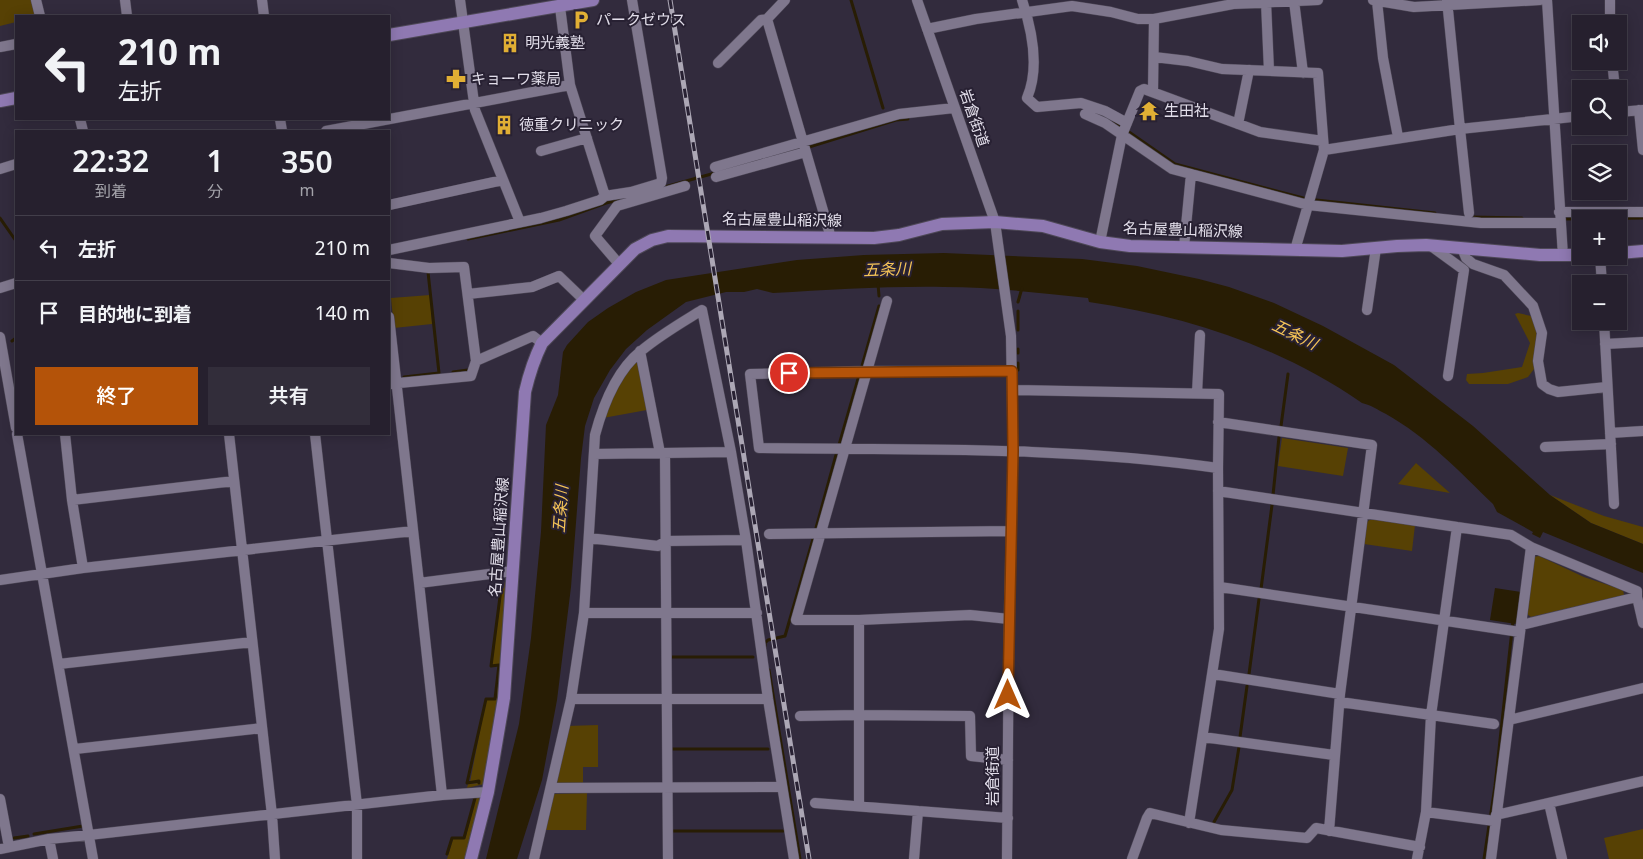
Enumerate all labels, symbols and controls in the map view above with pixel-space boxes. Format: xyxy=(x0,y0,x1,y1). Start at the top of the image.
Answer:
parking icon: パークゼウス xyxy=(570,9,592,31)
place label: パークゼウス xyxy=(596,9,686,29)
map controls xyxy=(1572,15,1627,330)
button: sound xyxy=(1572,15,1627,70)
text: 210 m xyxy=(118,28,221,75)
building icon: 明光義塾 xyxy=(499,32,521,54)
place label: 明光義塾 xyxy=(525,32,585,52)
icon: left xyxy=(35,35,100,100)
pharmacy icon: キョーワ薬局 xyxy=(445,68,467,90)
place label: キョーワ薬局 xyxy=(471,68,561,88)
text: 左折 xyxy=(118,75,162,105)
button: search xyxy=(1572,80,1627,135)
street label: 岩倉街道 xyxy=(956,86,994,149)
temple icon: 生田社 xyxy=(1138,100,1160,122)
place label: 生田社 xyxy=(1164,100,1209,120)
building icon: 徳重クリニック xyxy=(493,114,515,136)
place label: 徳重クリニック xyxy=(519,114,624,134)
text: 22:32 xyxy=(72,140,149,181)
text: 1 xyxy=(207,140,224,181)
text: 350 xyxy=(281,141,333,182)
button: layers xyxy=(1572,145,1627,200)
text: m xyxy=(299,179,314,201)
text: 到着 xyxy=(95,180,127,202)
text: 分 xyxy=(207,180,223,202)
street label: 名古屋豊山稲沢線 xyxy=(722,208,842,230)
button: + xyxy=(1572,210,1627,265)
street label: 名古屋豊山稲沢線 xyxy=(1123,217,1243,241)
icon: left xyxy=(35,234,63,262)
text: 210 m xyxy=(315,235,370,261)
text: 左折 xyxy=(78,236,116,262)
water label: 五条川 xyxy=(863,257,913,281)
button: − xyxy=(1572,275,1627,330)
icon: arrive xyxy=(35,299,63,327)
text: 140 m xyxy=(315,300,370,326)
text: 目的地に到着 xyxy=(78,301,192,327)
water label: 五条川 xyxy=(1269,314,1323,355)
pin xyxy=(768,352,810,394)
icon: arrive xyxy=(775,359,803,387)
button: 終了 xyxy=(35,367,198,425)
button: 共有 xyxy=(208,367,370,425)
street label: 名古屋豊山稲沢線 xyxy=(484,476,512,597)
water label: 五条川 xyxy=(547,482,573,534)
position arrow xyxy=(981,668,1033,720)
street label: 岩倉街道 xyxy=(982,746,1002,806)

